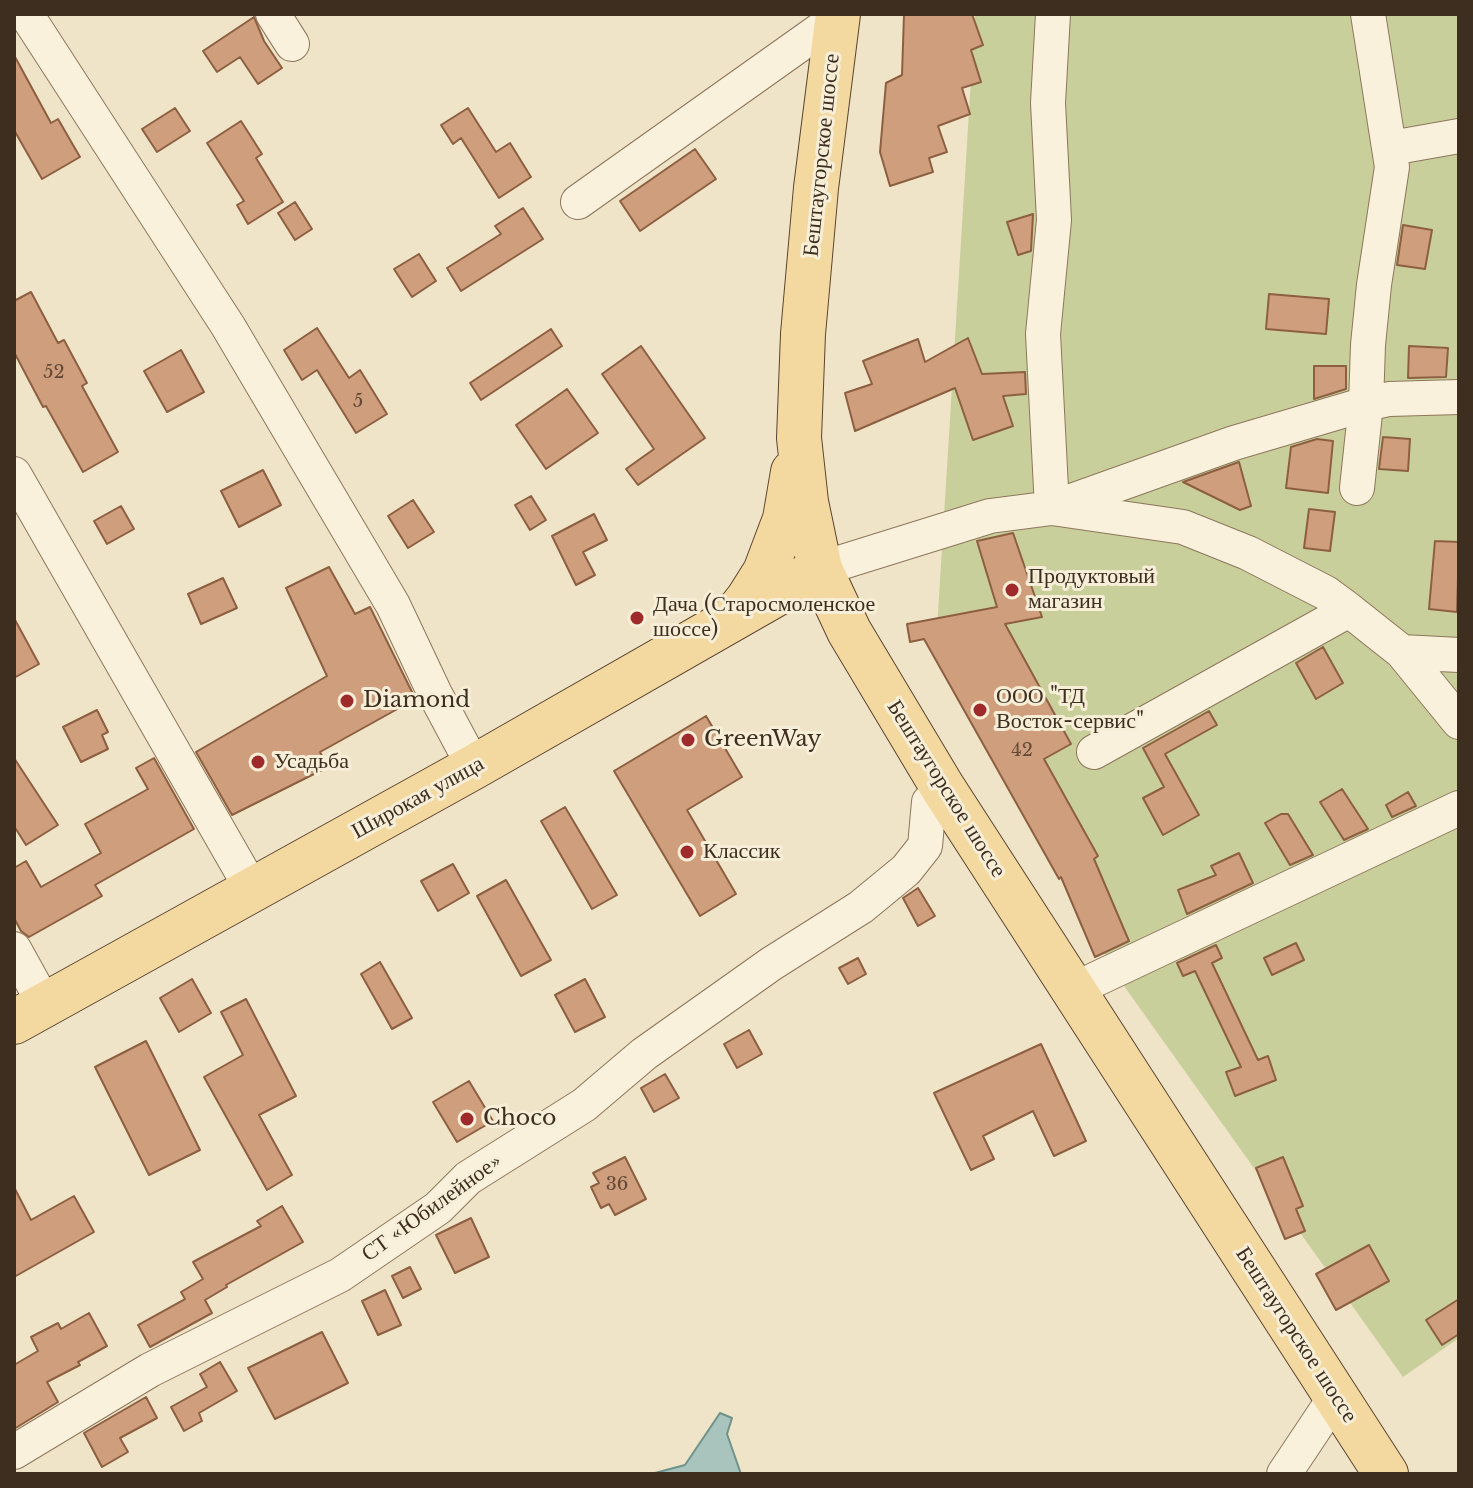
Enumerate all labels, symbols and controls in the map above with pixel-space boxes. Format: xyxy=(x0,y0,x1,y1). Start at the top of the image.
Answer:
street label: Бештаугорское шоссе xyxy=(798,52,846,258)
house number: 52 xyxy=(43,362,65,384)
house number: 5 xyxy=(353,391,363,413)
place label: Продуктовый магазин xyxy=(1028,564,1155,616)
marker: Продуктовый магазин xyxy=(1003,581,1021,599)
place label: Дача (Старосмоленское шоссе) xyxy=(653,592,875,644)
marker: Дача (Старосмоленское шоссе) xyxy=(628,609,646,627)
place label: ООО "ТД Восток-сервис" xyxy=(996,684,1144,736)
place label: Diamond xyxy=(363,688,470,714)
marker: Diamond xyxy=(338,692,356,710)
street label: Бештаугорское шоссе xyxy=(881,695,1011,883)
marker: ООО "ТД Восток-сервис" xyxy=(971,701,989,719)
place label: GreenWay xyxy=(704,727,821,753)
marker: GreenWay xyxy=(679,731,697,749)
house number: 42 xyxy=(1011,740,1033,762)
place label: Усадьба xyxy=(274,749,349,775)
street label: Широкая улица xyxy=(347,751,489,845)
marker: Усадьба xyxy=(249,753,267,771)
place label: Классик xyxy=(703,839,780,865)
marker: Классик xyxy=(678,843,696,861)
place label: Choco xyxy=(483,1106,556,1132)
marker: Choco xyxy=(458,1110,476,1128)
street label: СТ «Юбилейное» xyxy=(357,1148,507,1268)
house number: 36 xyxy=(606,1174,628,1196)
street label: Бештаугорское шоссе xyxy=(1229,1242,1363,1428)

